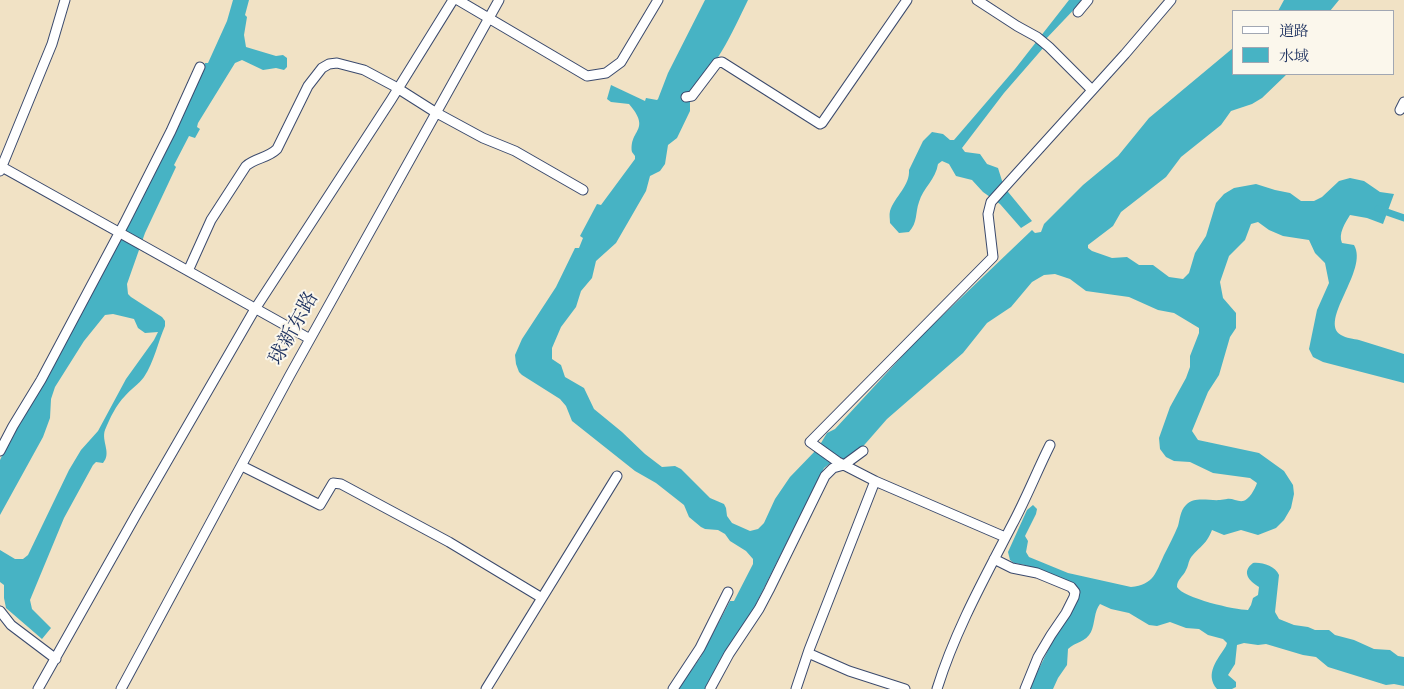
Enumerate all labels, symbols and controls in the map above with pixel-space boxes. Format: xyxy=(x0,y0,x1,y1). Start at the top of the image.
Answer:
legend xyxy=(1232,10,1394,75)
text: 道路 xyxy=(1279,22,1309,41)
text: 水域 xyxy=(1279,47,1309,66)
street label: 球新东路 xyxy=(265,288,325,370)

